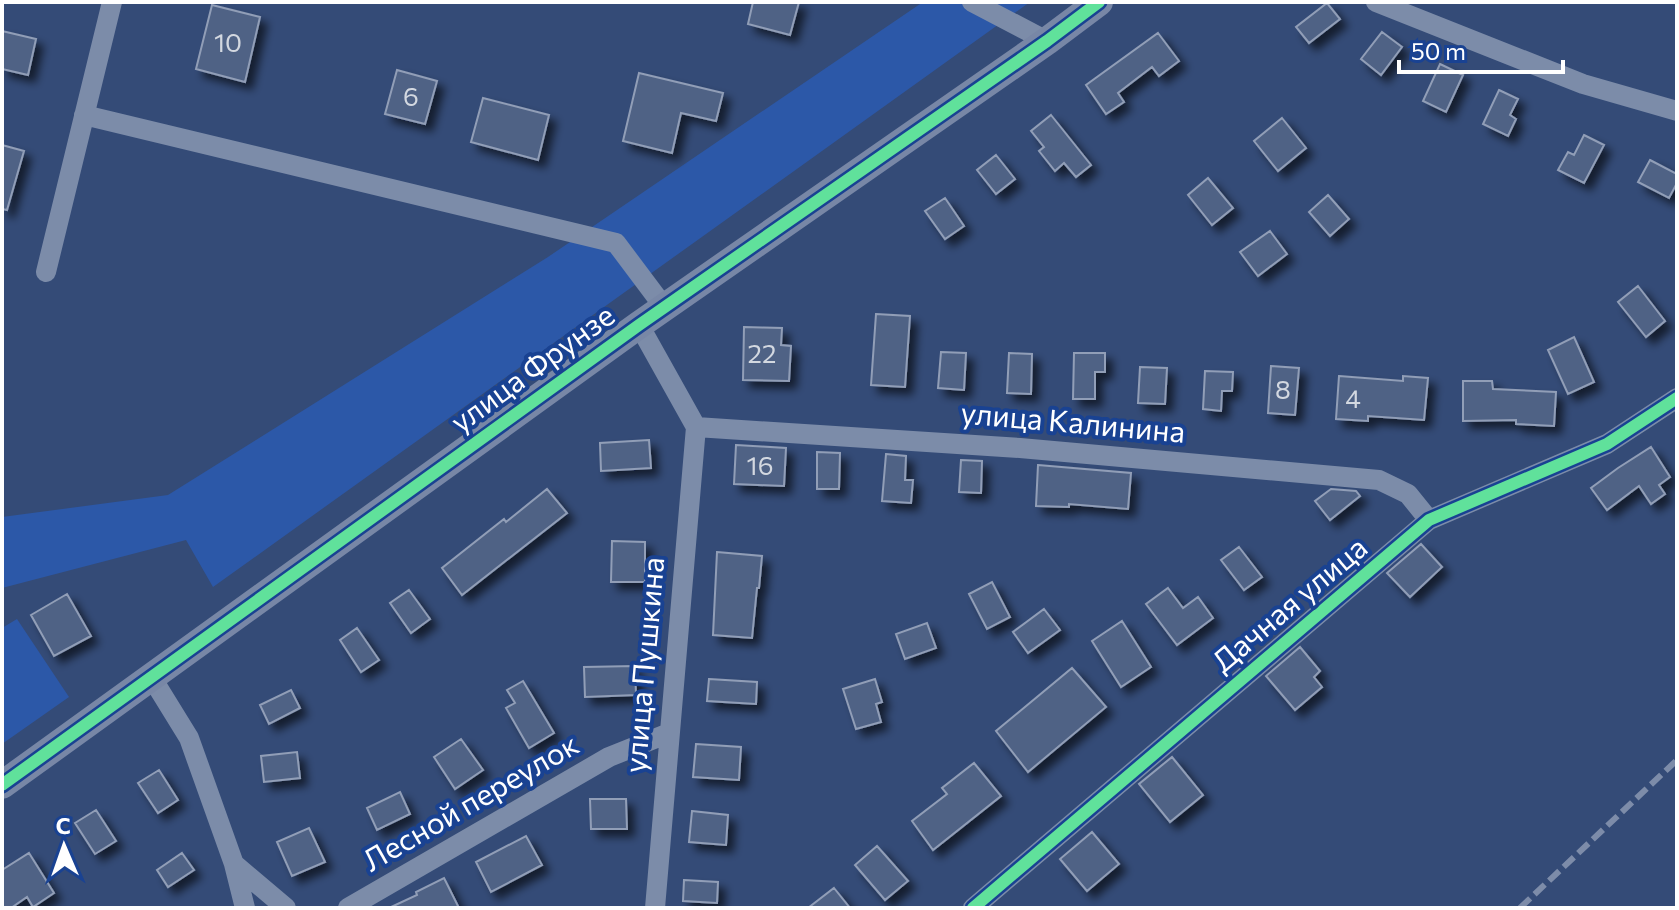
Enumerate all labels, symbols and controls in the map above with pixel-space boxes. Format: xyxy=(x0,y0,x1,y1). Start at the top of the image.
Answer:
scale bar xyxy=(1399,24,1563,74)
house number: 10 xyxy=(214,26,242,57)
text: 50 m xyxy=(1411,36,1466,65)
house number: 6 xyxy=(403,80,419,111)
street label: улица Фрунзе xyxy=(442,295,621,439)
house number: 22 xyxy=(748,337,776,368)
house number: 8 xyxy=(1275,373,1291,404)
house number: 4 xyxy=(1345,382,1361,413)
street label: улица Калинина xyxy=(960,392,1187,449)
house number: 16 xyxy=(747,449,773,480)
street label: Дачная улица xyxy=(1203,527,1374,679)
street label: улица Пушкина xyxy=(615,555,670,774)
street label: Лесной переулок xyxy=(355,724,584,878)
north arrow xyxy=(24,806,104,886)
text: С xyxy=(55,812,71,839)

